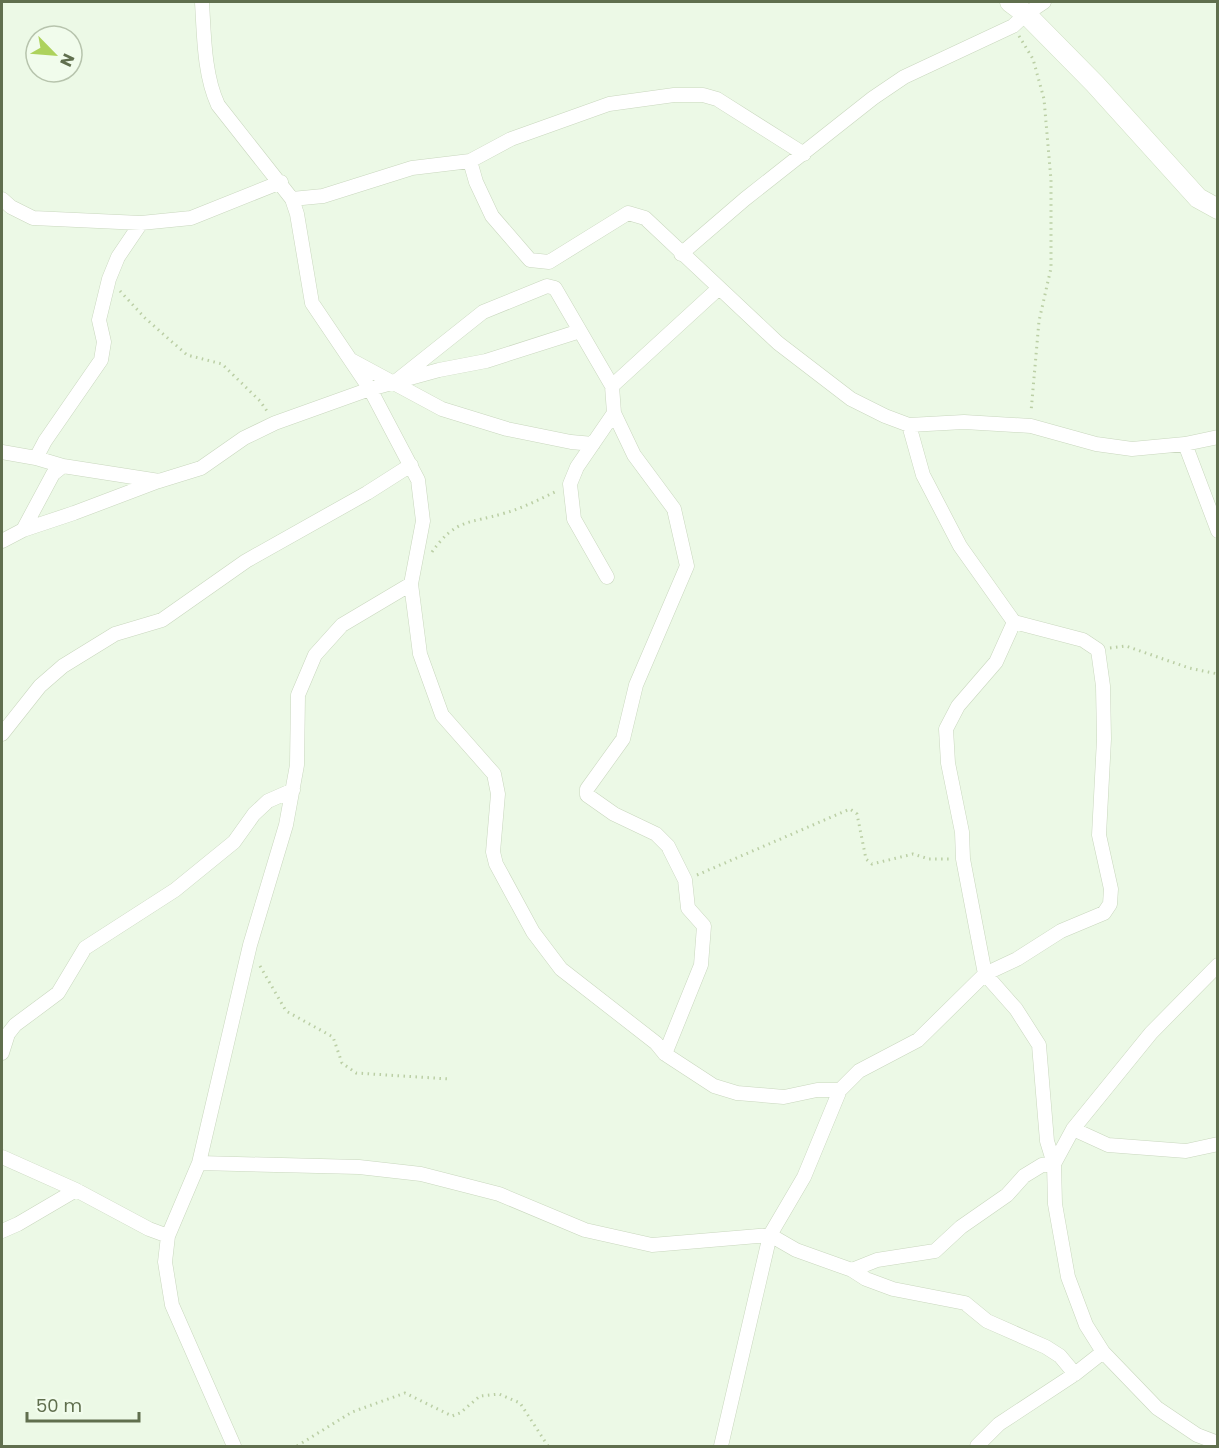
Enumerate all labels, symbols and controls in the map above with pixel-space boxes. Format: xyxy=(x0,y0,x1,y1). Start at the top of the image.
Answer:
north arrow xyxy=(24,24,84,84)
text: N xyxy=(54,50,80,70)
scale bar xyxy=(27,1385,140,1423)
text: 50 m xyxy=(36,1393,82,1418)

